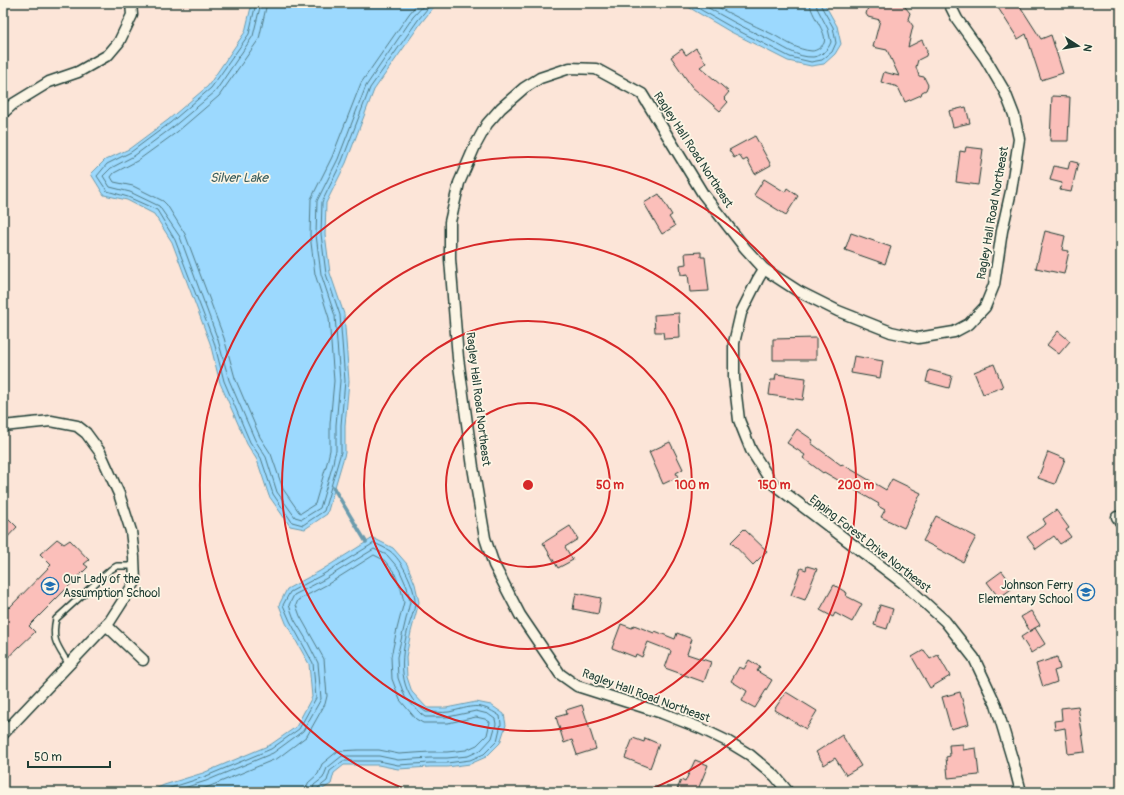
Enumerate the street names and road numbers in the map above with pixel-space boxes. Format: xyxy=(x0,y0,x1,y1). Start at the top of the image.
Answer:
street label: Ragley Hall Road Northeast xyxy=(650,89,736,211)
street label: Ragley Hall Road Northeast xyxy=(974,145,1012,281)
street label: Ragley Hall Road Northeast xyxy=(462,331,494,467)
street label: Epping Forest Drive Northeast xyxy=(806,492,934,596)
street label: Ragley Hall Road Northeast xyxy=(580,666,712,726)

